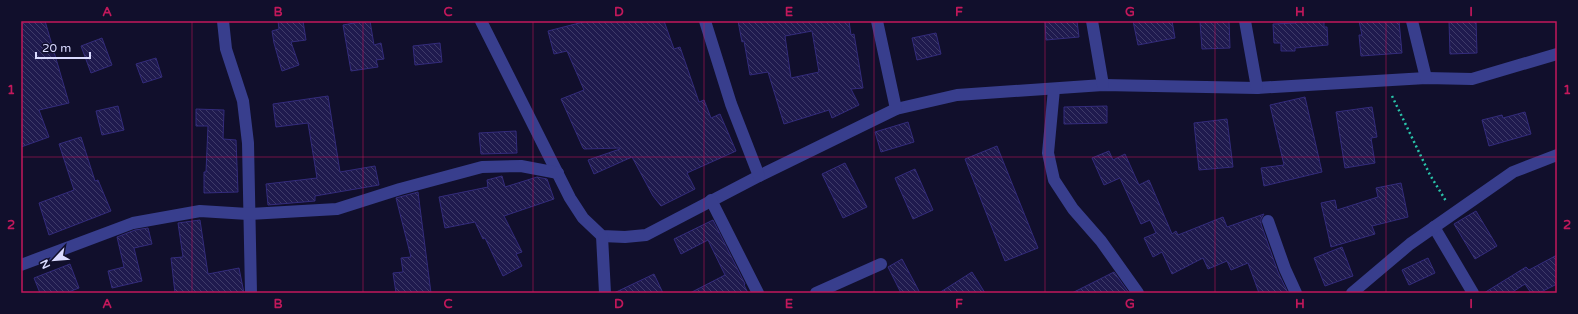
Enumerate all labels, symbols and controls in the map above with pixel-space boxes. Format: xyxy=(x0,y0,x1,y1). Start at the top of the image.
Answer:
text: A xyxy=(102,4,112,20)
text: B xyxy=(273,4,283,20)
text: C xyxy=(443,4,453,20)
text: D xyxy=(614,4,624,20)
text: E xyxy=(785,4,793,20)
text: F xyxy=(955,4,963,20)
text: G xyxy=(1125,4,1135,20)
text: H xyxy=(1295,4,1305,20)
text: I xyxy=(1469,4,1473,20)
scale bar xyxy=(36,34,90,60)
text: 20 m xyxy=(42,41,71,55)
text: 1 xyxy=(7,82,15,98)
text: 1 xyxy=(1563,82,1571,98)
text: 2 xyxy=(7,217,15,233)
text: 2 xyxy=(1563,217,1571,233)
north arrow xyxy=(34,240,74,280)
text: N xyxy=(38,257,53,271)
text: A xyxy=(102,296,112,312)
text: B xyxy=(273,296,283,312)
text: C xyxy=(443,296,453,312)
text: D xyxy=(614,296,624,312)
text: E xyxy=(785,296,793,312)
text: F xyxy=(955,296,963,312)
text: G xyxy=(1125,296,1135,312)
text: H xyxy=(1295,296,1305,312)
text: I xyxy=(1469,296,1473,312)

